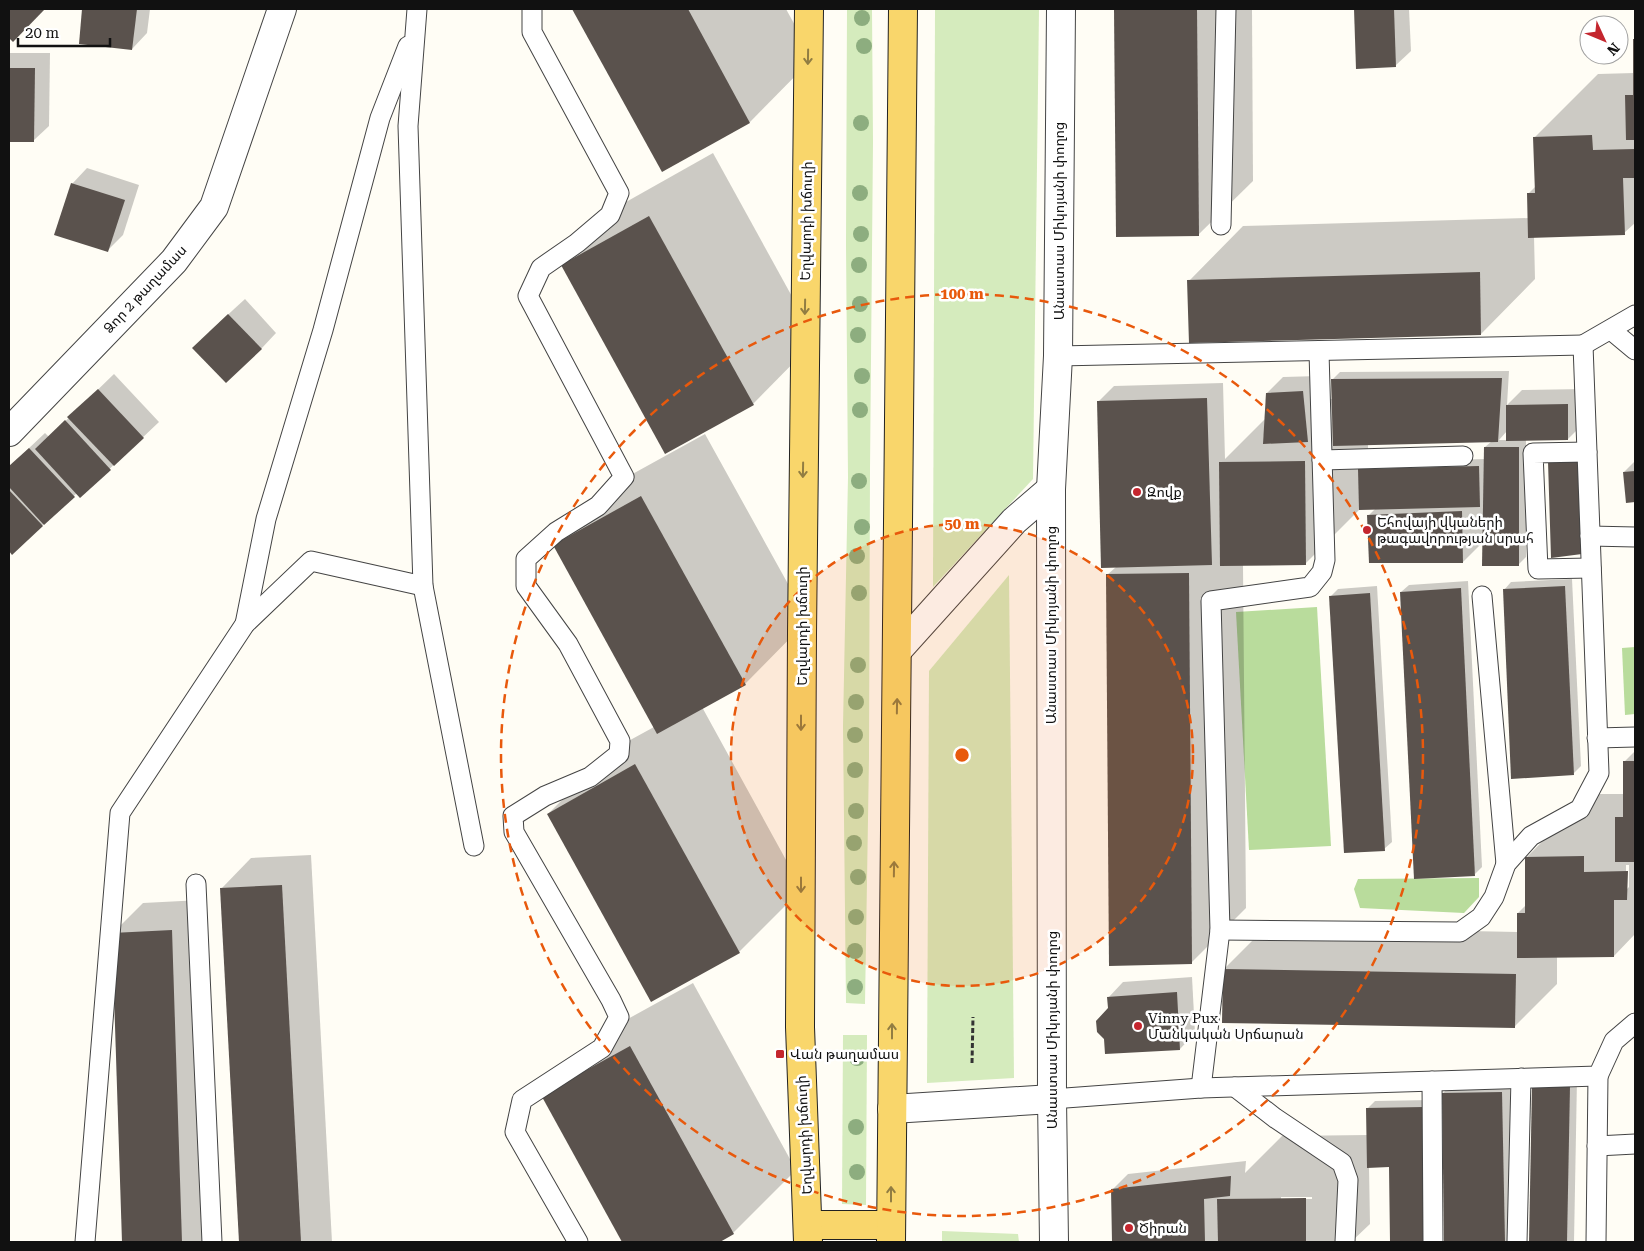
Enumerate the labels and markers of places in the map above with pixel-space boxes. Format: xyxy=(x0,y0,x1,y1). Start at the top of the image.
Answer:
place label: Զովք xyxy=(1147,484,1182,500)
marker: Զովք xyxy=(1131,486,1143,498)
place label: Եհովայի վկաների թագավորության սրահ xyxy=(1377,514,1534,546)
marker: Եհովայի վկաների թագավորության սրահ xyxy=(1361,524,1373,536)
centre of rings xyxy=(953,746,971,764)
place label: Vinny Pux Մանկական Սրճարան xyxy=(1148,1010,1304,1042)
marker: Vinny Pux Մանկական Սրճարան xyxy=(1132,1020,1144,1032)
place label: Վան թաղամաս xyxy=(790,1046,899,1062)
marker: Վան թաղամաս xyxy=(774,1048,786,1060)
place label: Ծիրան xyxy=(1139,1220,1187,1236)
marker: Ծիրան xyxy=(1123,1222,1135,1234)

